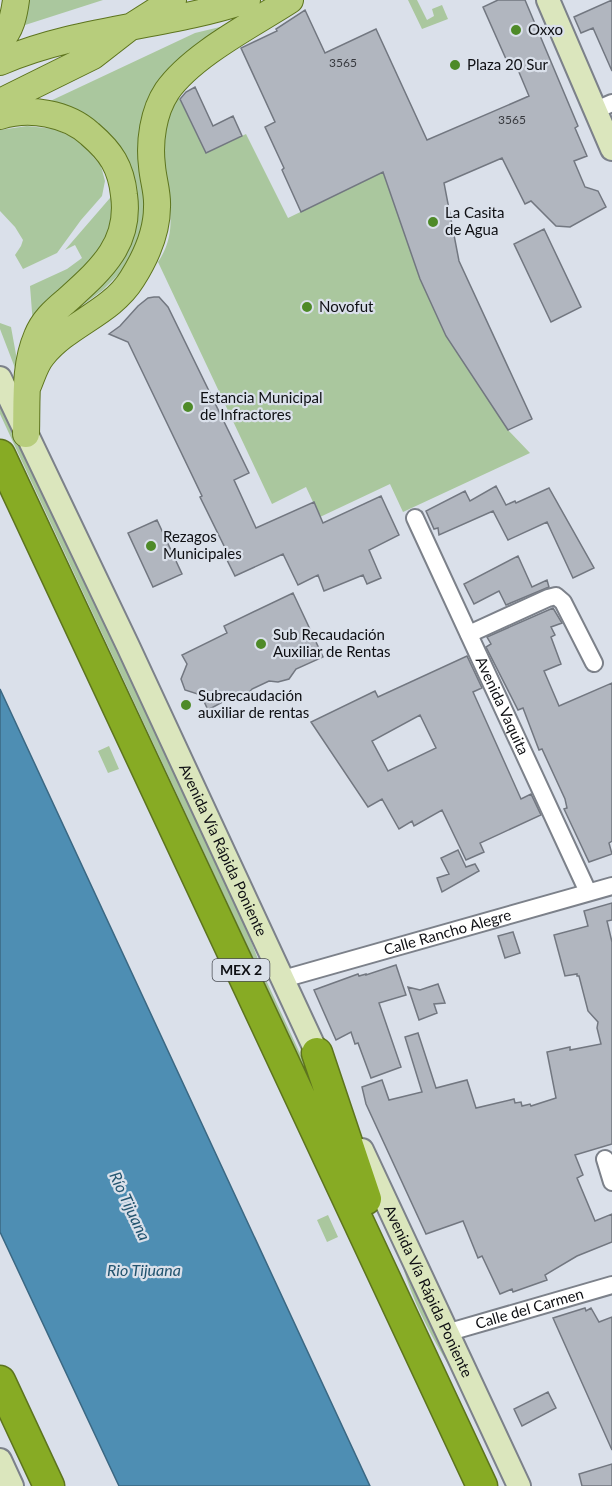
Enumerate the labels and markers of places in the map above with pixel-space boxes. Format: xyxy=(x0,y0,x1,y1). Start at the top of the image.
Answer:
place label: Oxxo xyxy=(528,20,563,38)
marker: Oxxo xyxy=(509,23,523,37)
place label: Plaza 20 Sur xyxy=(467,55,549,73)
marker: Plaza 20 Sur xyxy=(448,58,462,72)
place label: La Casita de Agua xyxy=(445,203,504,238)
marker: La Casita de Agua xyxy=(426,215,440,229)
place label: Novofut xyxy=(319,297,374,315)
marker: Novofut xyxy=(300,300,314,314)
place label: Estancia Municipal de Infractores xyxy=(200,388,323,423)
marker: Estancia Municipal de Infractores xyxy=(181,400,195,414)
place label: Rezagos Municipales xyxy=(163,527,242,562)
marker: Rezagos Municipales xyxy=(144,539,158,553)
place label: Sub Recaudación Auxiliar de Rentas xyxy=(273,625,391,660)
marker: Sub Recaudación Auxiliar de Rentas xyxy=(254,637,268,651)
place label: Subrecaudación auxiliar de rentas xyxy=(198,686,309,721)
marker: Subrecaudación auxiliar de rentas xyxy=(179,698,193,712)

